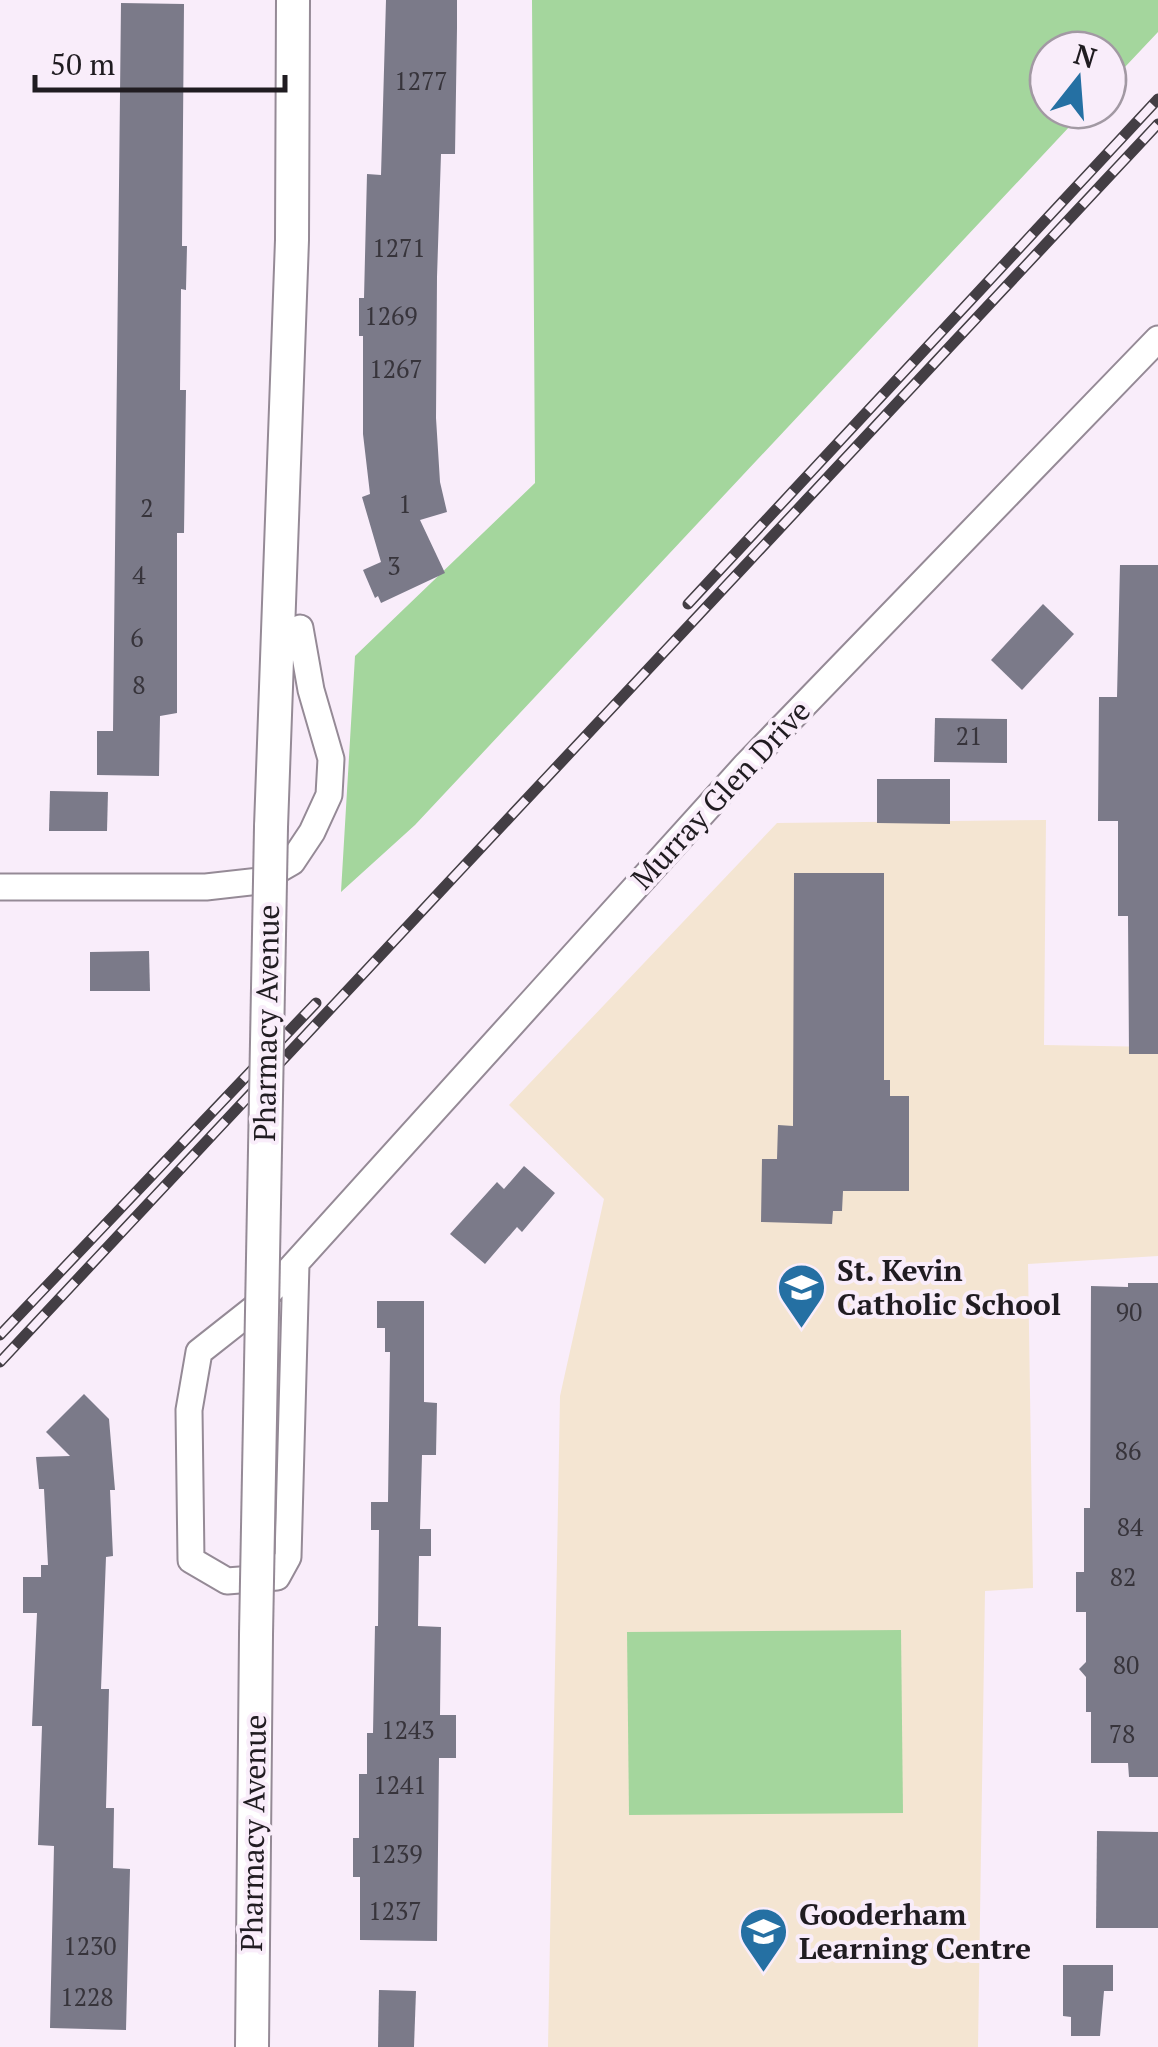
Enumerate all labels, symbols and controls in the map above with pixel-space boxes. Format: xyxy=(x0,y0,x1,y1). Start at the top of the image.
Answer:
scale bar xyxy=(35,30,285,92)
north arrow xyxy=(1028,30,1128,130)
text: N xyxy=(1070,35,1101,76)
text: 50 m xyxy=(50,44,115,84)
house number: 1277 xyxy=(394,64,448,97)
house number: 1271 xyxy=(372,231,426,264)
house number: 1269 xyxy=(364,299,418,332)
house number: 1267 xyxy=(369,352,423,385)
house number: 1 xyxy=(398,487,412,520)
house number: 2 xyxy=(140,491,154,524)
house number: 3 xyxy=(387,549,401,582)
house number: 4 xyxy=(132,558,146,591)
house number: 6 xyxy=(130,621,144,654)
house number: 8 xyxy=(132,668,146,701)
street label: Murray Glen Drive xyxy=(622,691,819,898)
house number: 21 xyxy=(956,719,982,752)
street label: Pharmacy Avenue xyxy=(244,904,288,1142)
place label: St. Kevin Catholic School xyxy=(837,1250,1061,1324)
school or university icon: St. Kevin Catholic School xyxy=(776,1262,828,1330)
house number: 90 xyxy=(1116,1295,1142,1328)
house number: 86 xyxy=(1115,1434,1141,1467)
house number: 84 xyxy=(1117,1510,1144,1543)
house number: 82 xyxy=(1110,1560,1136,1593)
house number: 80 xyxy=(1113,1648,1139,1681)
house number: 1243 xyxy=(381,1713,435,1746)
street label: Pharmacy Avenue xyxy=(231,1714,275,1952)
house number: 78 xyxy=(1109,1717,1135,1750)
house number: 1241 xyxy=(373,1768,427,1801)
house number: 1239 xyxy=(369,1837,423,1870)
house number: 1237 xyxy=(368,1894,422,1927)
place label: Gooderham Learning Centre xyxy=(799,1894,1031,1968)
school or university icon: Gooderham Learning Centre xyxy=(738,1906,790,1974)
house number: 1230 xyxy=(63,1929,117,1962)
house number: 1228 xyxy=(60,1980,114,2013)

